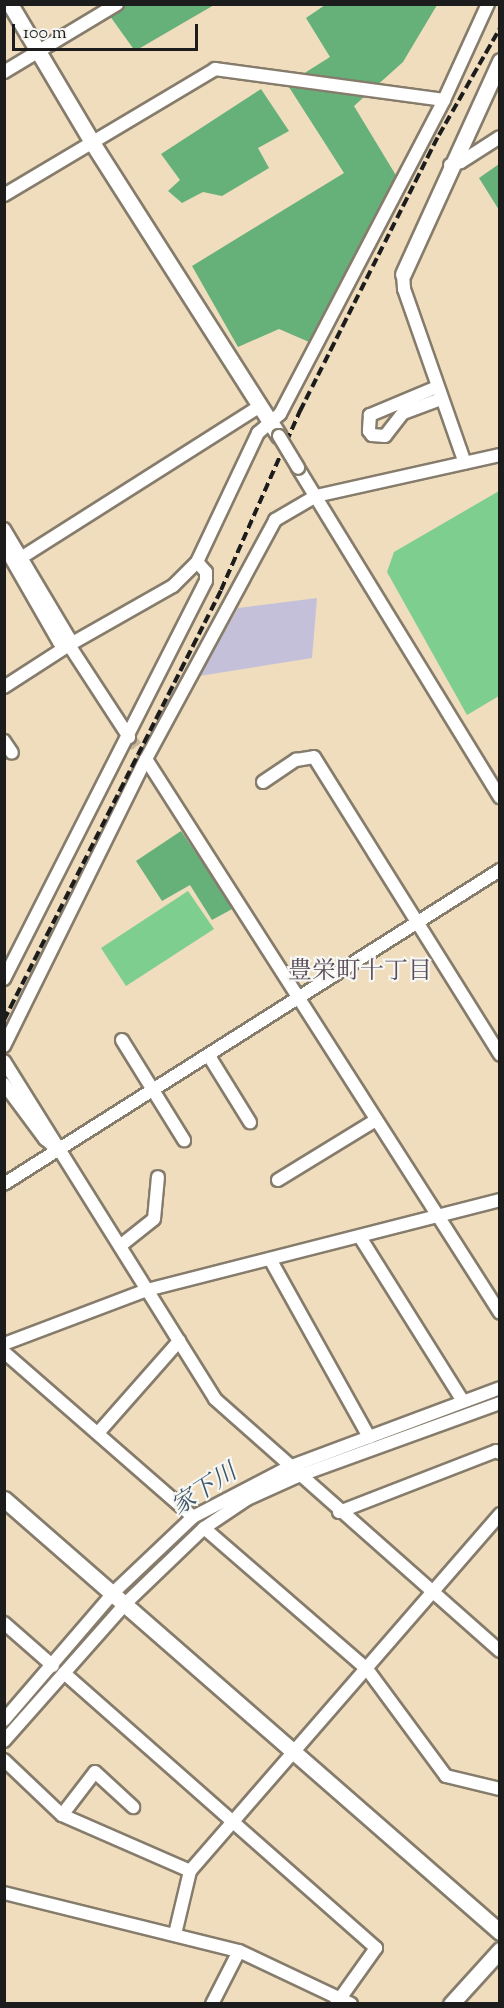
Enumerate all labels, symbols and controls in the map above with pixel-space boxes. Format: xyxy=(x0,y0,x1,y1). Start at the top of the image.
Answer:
scale bar xyxy=(15,12,201,50)
text: 100 m xyxy=(23,21,67,47)
district label: 豊栄町十丁目 xyxy=(288,959,432,987)
water label: 家下川 xyxy=(167,1459,243,1523)

